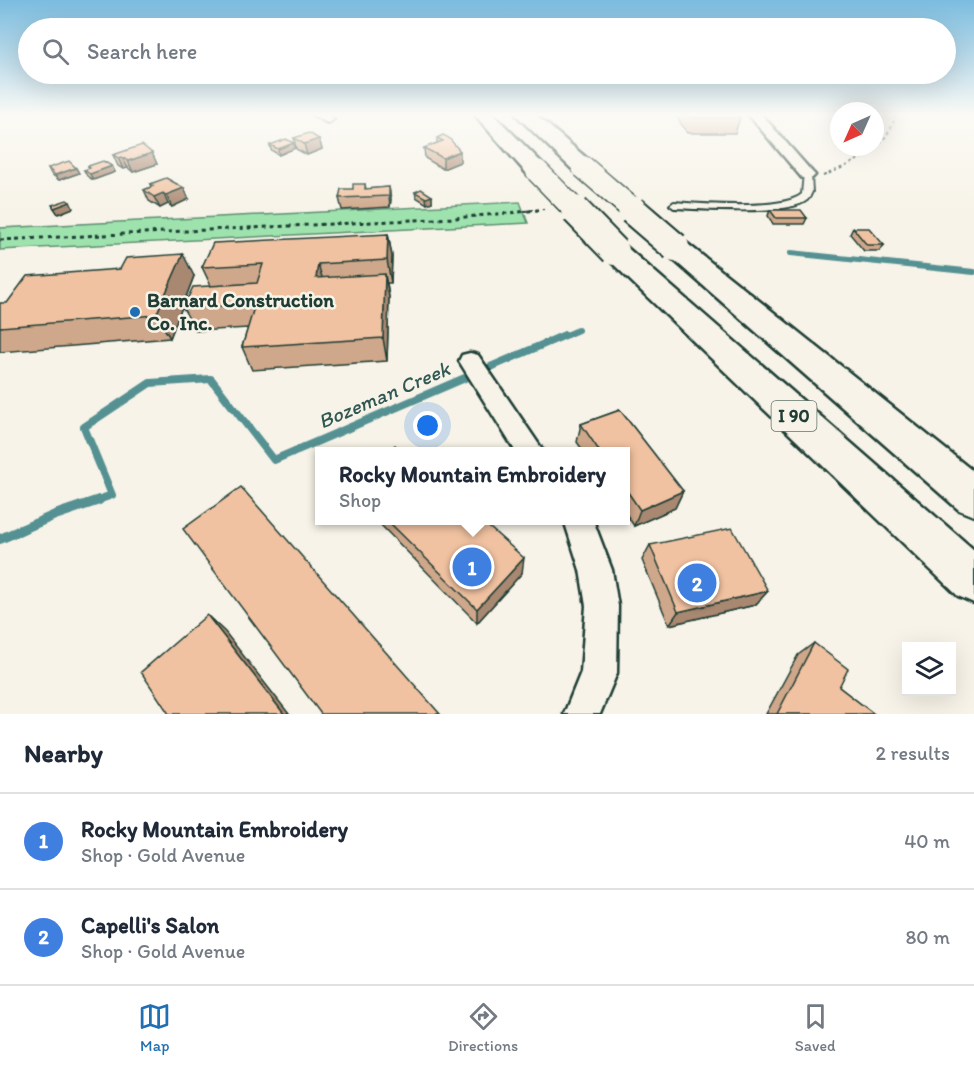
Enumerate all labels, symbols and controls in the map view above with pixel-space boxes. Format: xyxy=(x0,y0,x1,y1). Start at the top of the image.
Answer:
search box xyxy=(18,18,956,84)
icon: search xyxy=(39,35,72,68)
text: Search here xyxy=(87,38,197,65)
north arrow xyxy=(830,102,884,156)
place label: Barnard Construction Co. Inc. xyxy=(147,288,334,335)
marker: Barnard Construction Co. Inc. xyxy=(128,305,142,319)
water label: Bozeman Creek xyxy=(314,355,455,434)
road number: I 90 xyxy=(772,401,816,431)
your location xyxy=(413,411,442,440)
popup xyxy=(315,447,630,525)
text: Rocky Mountain Embroidery xyxy=(339,461,606,488)
text: Shop xyxy=(339,488,381,512)
pin: 1 xyxy=(452,544,492,590)
pin: 2 xyxy=(678,560,716,606)
map controls xyxy=(902,642,956,696)
button: layers xyxy=(902,642,956,696)
text: Nearby xyxy=(24,737,103,769)
text: 2 results xyxy=(876,741,950,765)
text: Rocky Mountain Embroidery xyxy=(81,816,348,843)
text: 1 xyxy=(39,829,48,853)
text: 40 m xyxy=(904,829,950,853)
text: Shop · Gold Avenue xyxy=(81,843,245,867)
text: Capelli's Salon xyxy=(81,912,219,939)
text: 2 xyxy=(38,925,49,949)
text: 80 m xyxy=(905,925,950,949)
text: Shop · Gold Avenue xyxy=(81,939,245,963)
tab: Map xyxy=(138,1000,171,1055)
tab: Directions xyxy=(448,1000,518,1055)
tab: Saved xyxy=(795,1000,836,1055)

